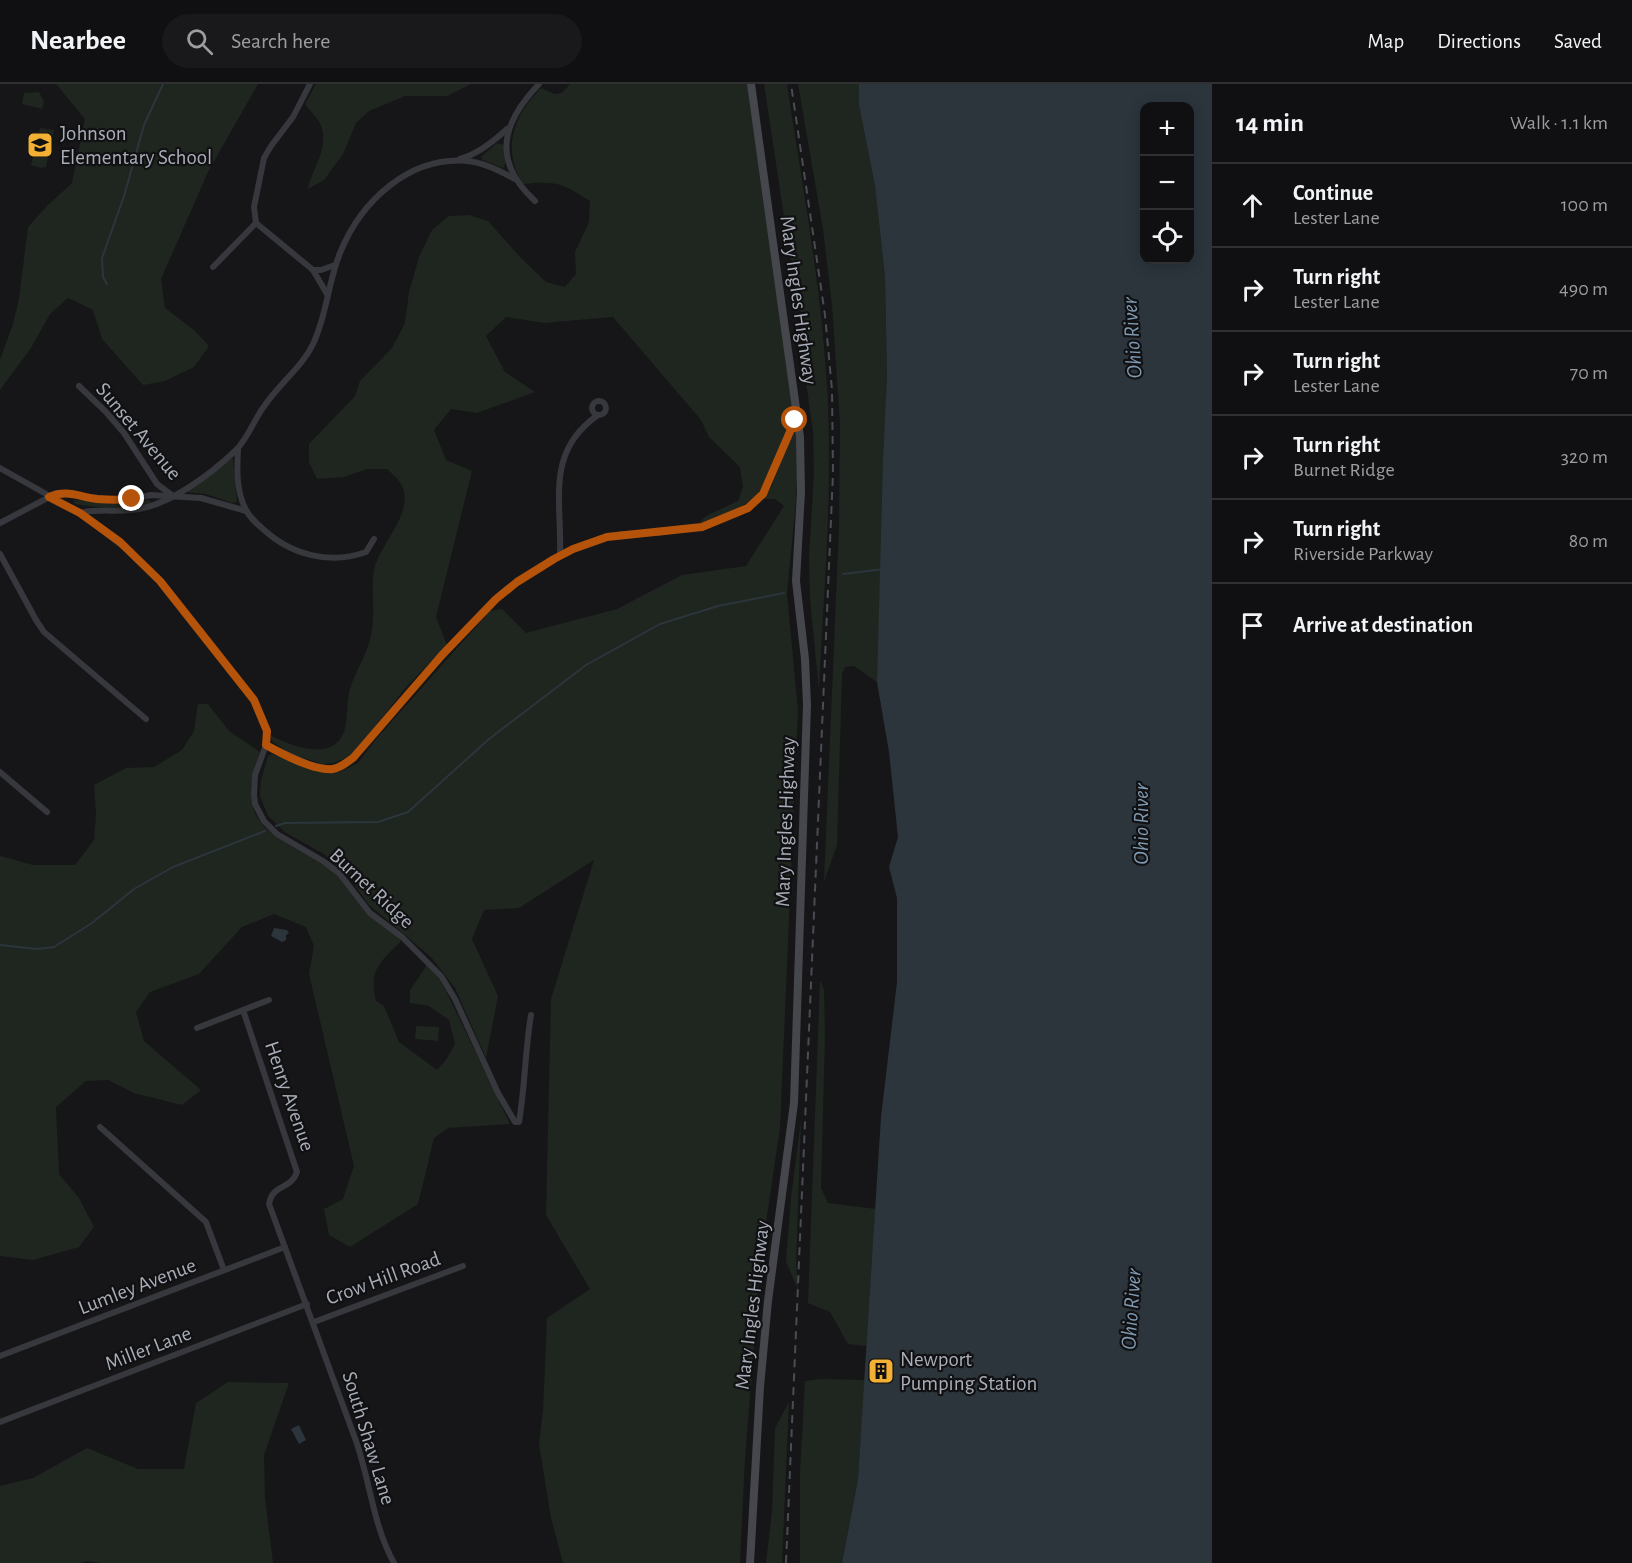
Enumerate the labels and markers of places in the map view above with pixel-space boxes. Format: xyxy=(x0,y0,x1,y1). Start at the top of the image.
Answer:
place label: Johnson Elementary School xyxy=(60,123,212,168)
school or university icon: Johnson Elementary School xyxy=(25,130,55,160)
place label: Newport Pumping Station xyxy=(900,1349,1037,1394)
building icon: Newport Pumping Station xyxy=(866,1356,896,1386)

